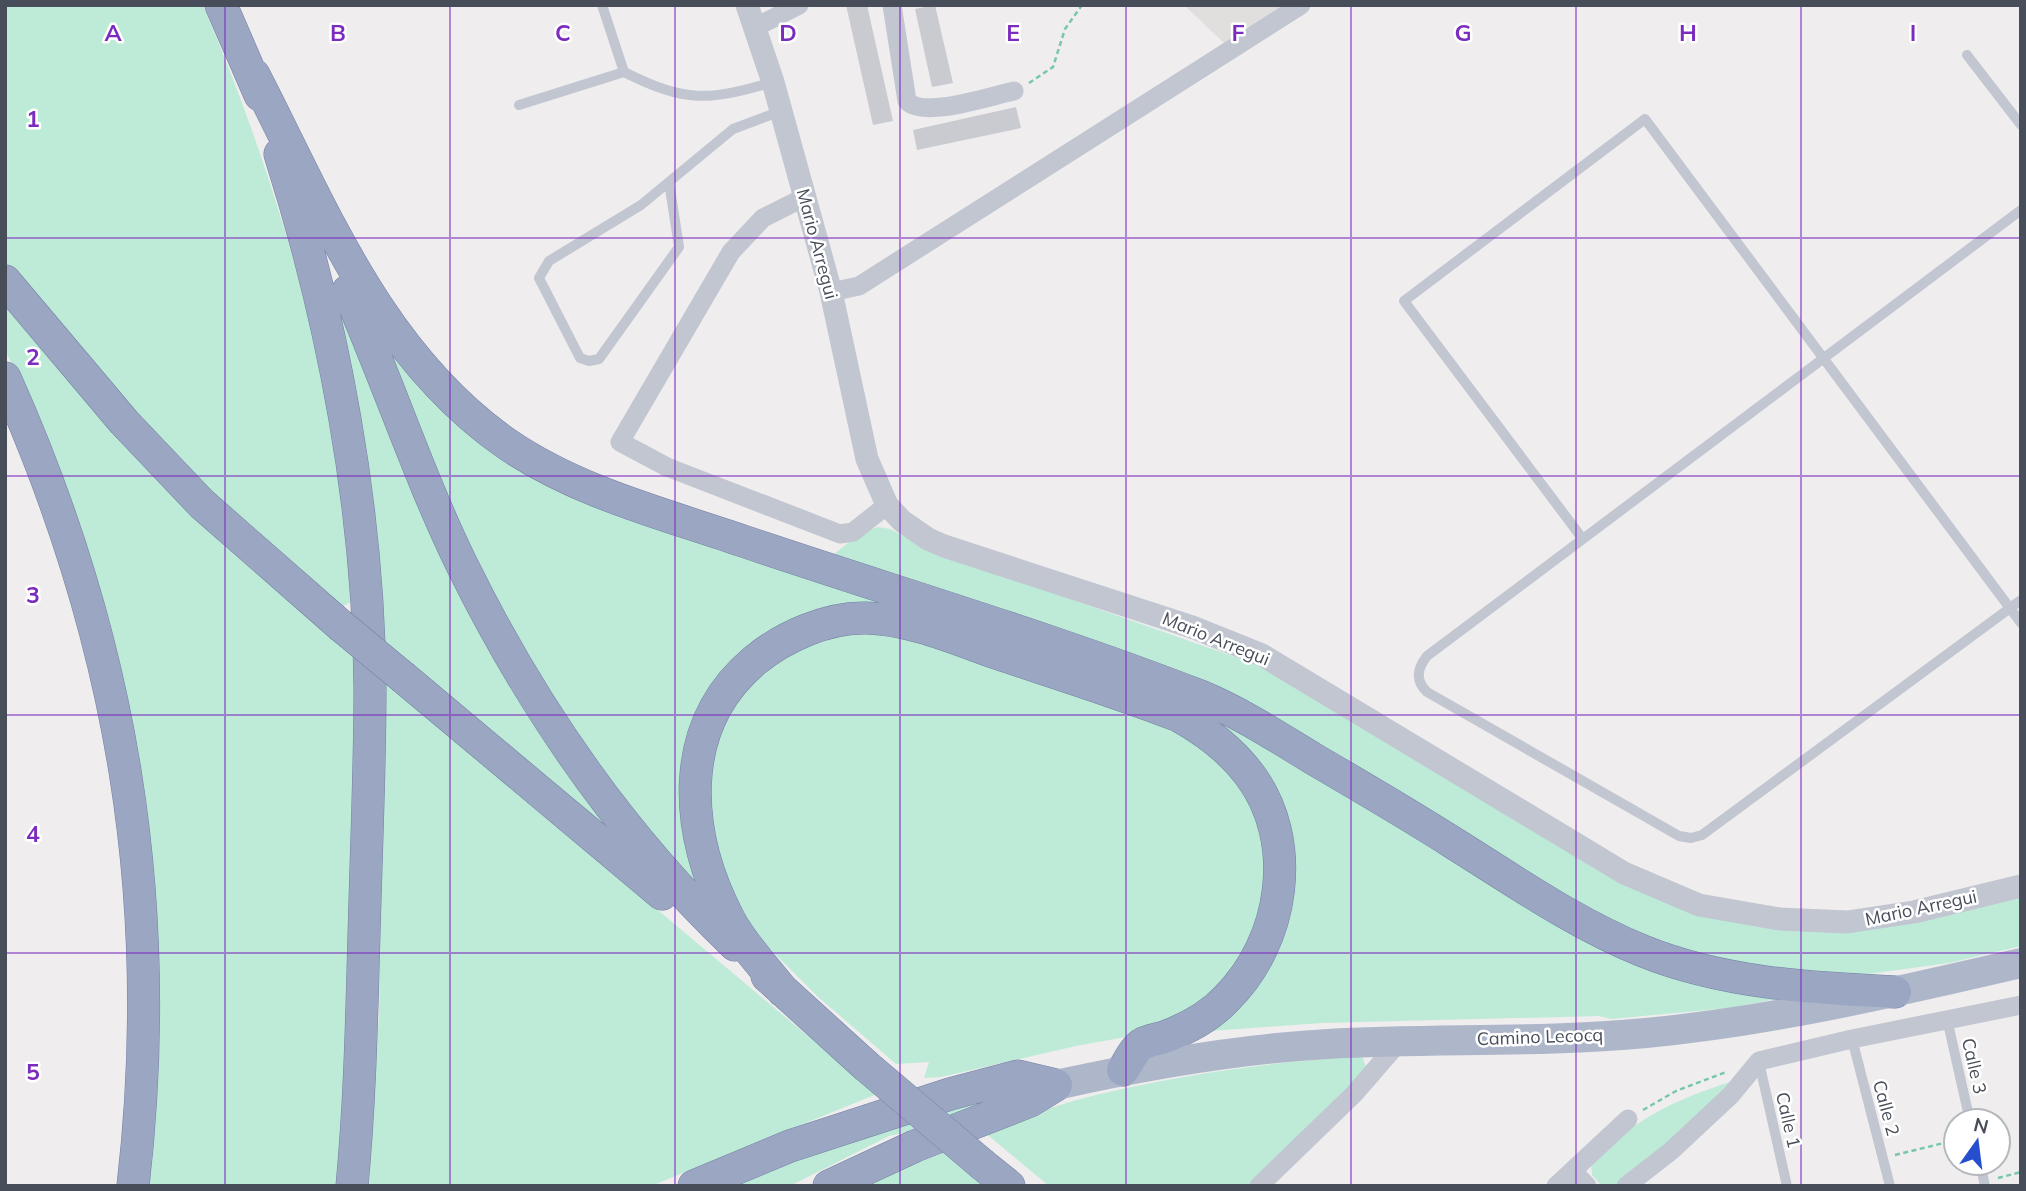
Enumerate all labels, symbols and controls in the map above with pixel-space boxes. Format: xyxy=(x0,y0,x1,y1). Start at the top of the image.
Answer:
text: A xyxy=(104,18,122,47)
text: B xyxy=(330,18,346,47)
text: C xyxy=(555,18,571,47)
text: D xyxy=(779,18,797,47)
text: E xyxy=(1006,18,1020,47)
text: F xyxy=(1231,18,1245,47)
text: G xyxy=(1454,18,1472,47)
text: H xyxy=(1679,18,1697,47)
text: I xyxy=(1910,18,1916,47)
text: 1 xyxy=(26,104,40,133)
street label: Mario Arregui xyxy=(792,186,843,302)
text: 2 xyxy=(26,342,40,371)
text: 3 xyxy=(26,580,40,609)
street label: Mario Arregui xyxy=(1159,607,1273,670)
text: 4 xyxy=(26,819,40,848)
street label: Mario Arregui xyxy=(1863,884,1979,931)
street label: Camino Lecocq xyxy=(1476,1023,1604,1050)
street label: Calle 3 xyxy=(1957,1036,1992,1096)
text: 5 xyxy=(26,1057,40,1086)
street label: Calle 2 xyxy=(1868,1078,1905,1138)
street label: Calle 1 xyxy=(1771,1090,1806,1150)
north arrow xyxy=(1942,1107,2012,1177)
text: N xyxy=(1971,1112,1991,1139)

